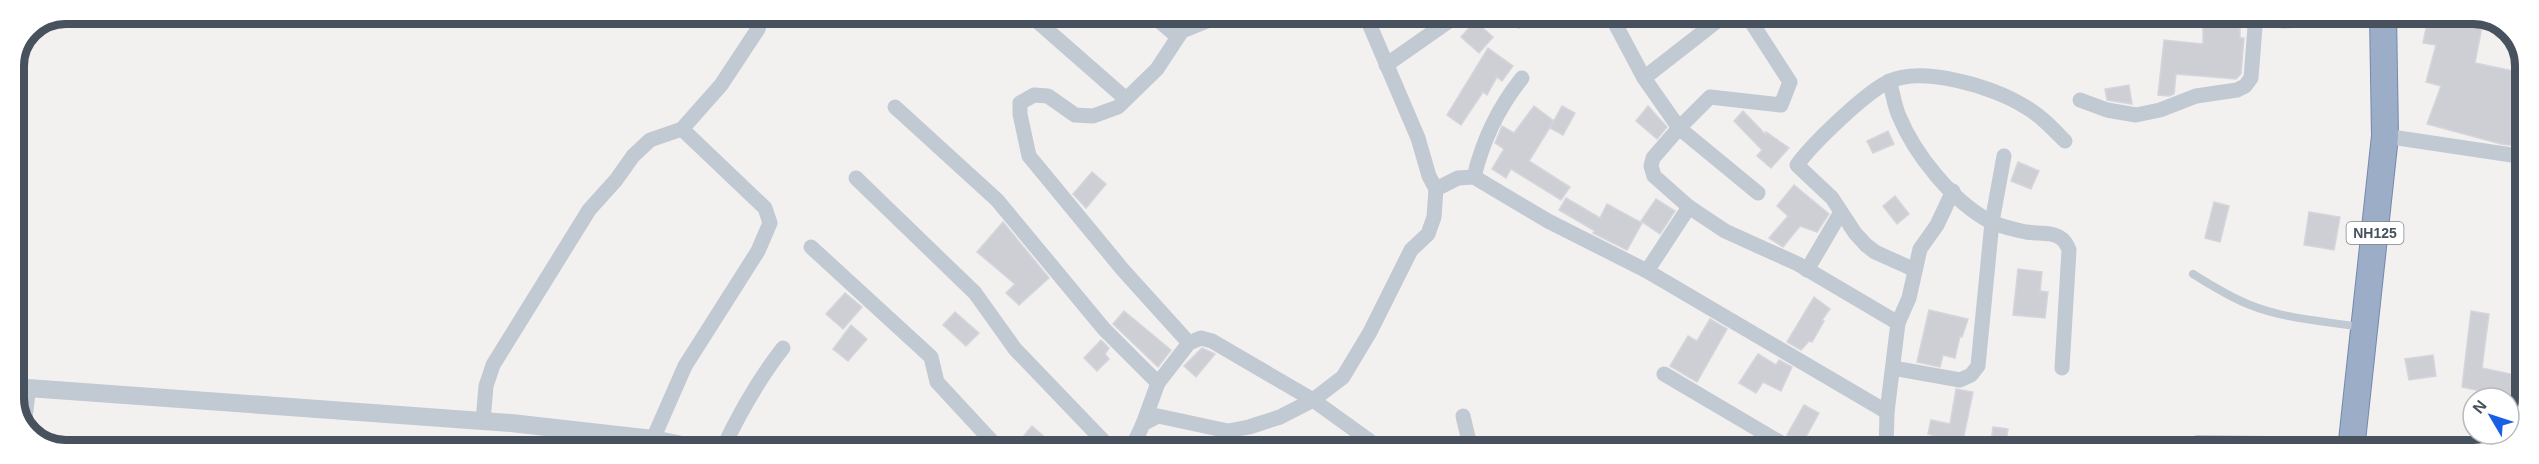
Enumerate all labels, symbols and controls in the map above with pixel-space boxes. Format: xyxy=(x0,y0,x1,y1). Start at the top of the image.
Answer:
road number: NH125 xyxy=(2346,222,2404,244)
north arrow xyxy=(2461,386,2521,446)
text: N xyxy=(2469,397,2490,417)

